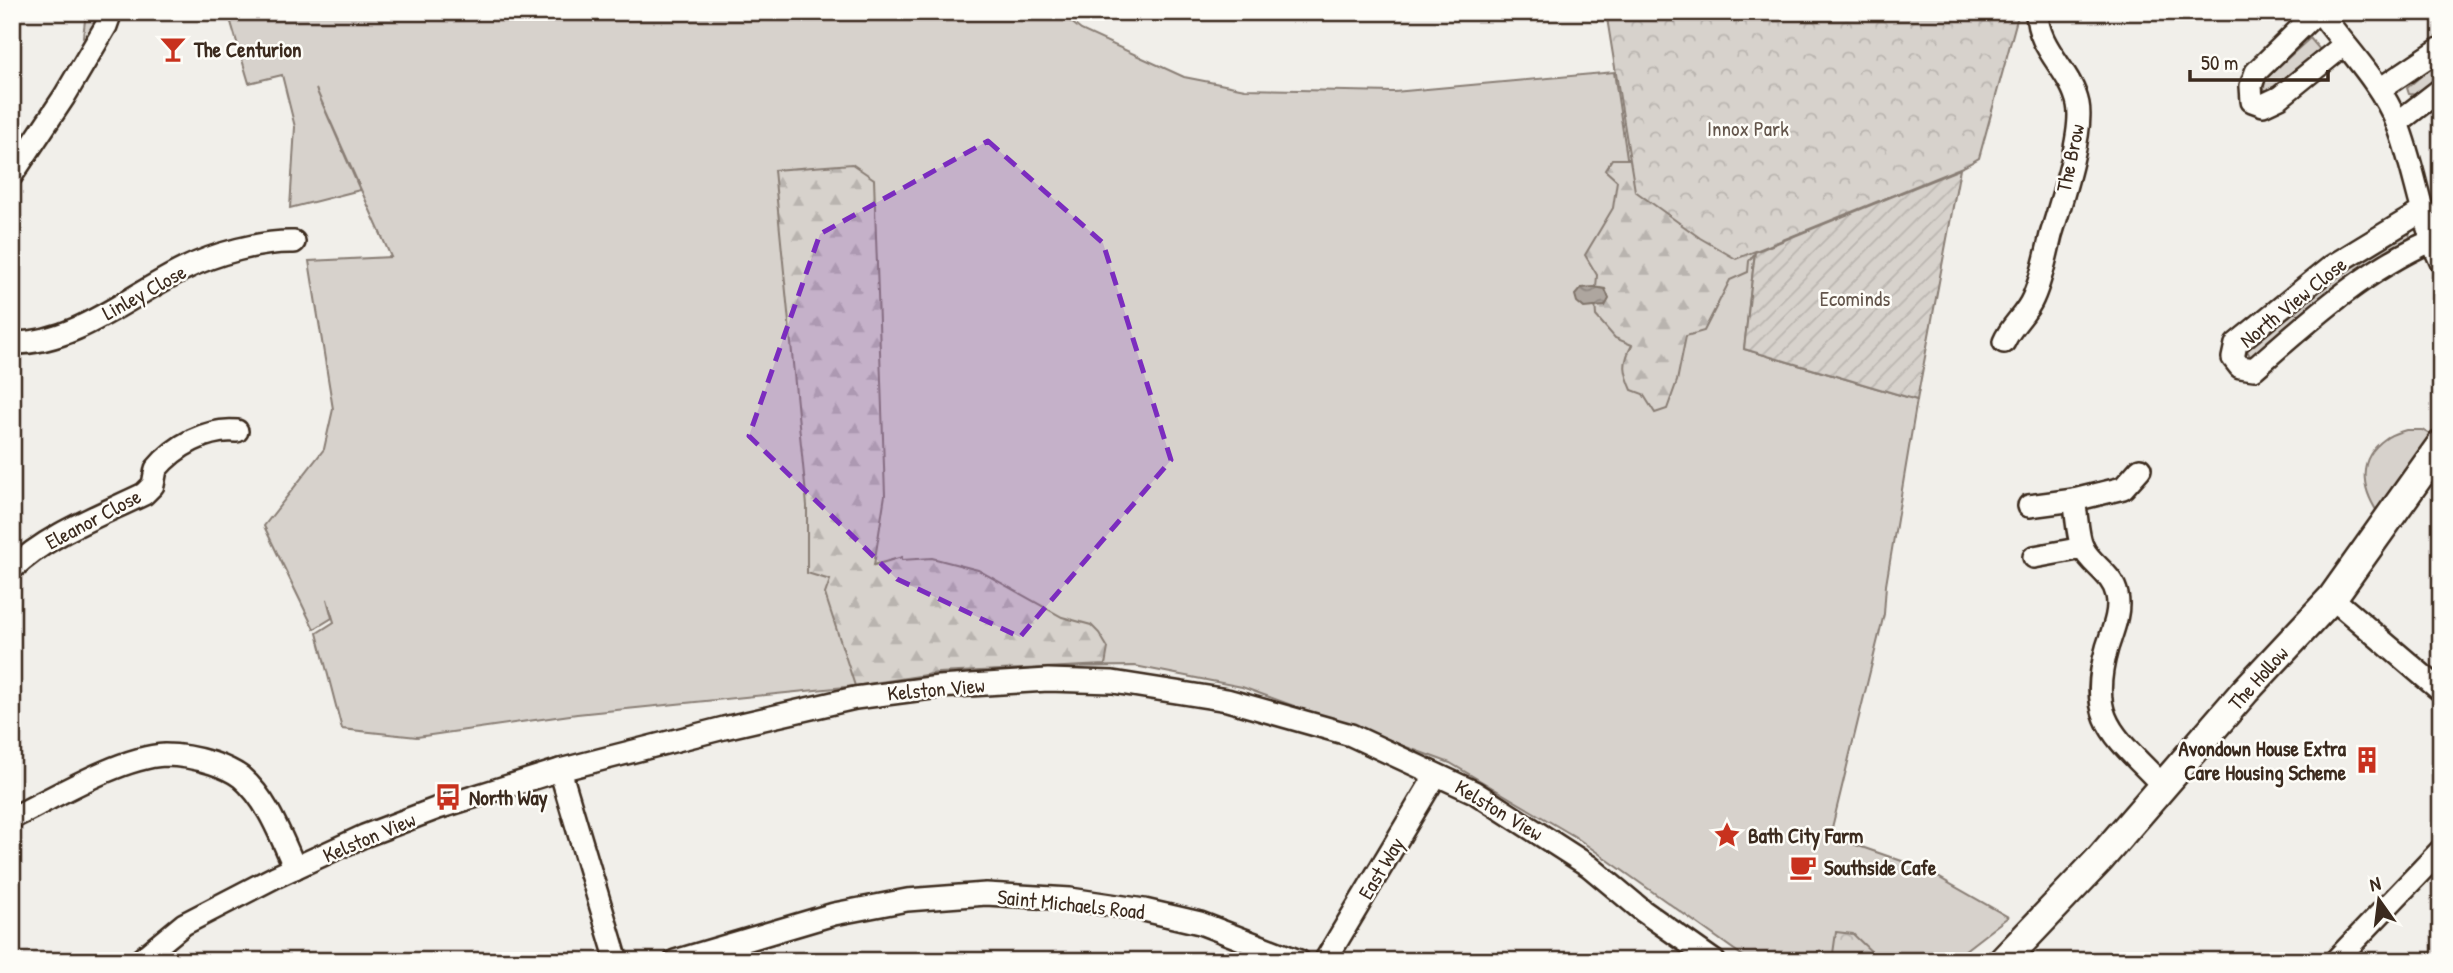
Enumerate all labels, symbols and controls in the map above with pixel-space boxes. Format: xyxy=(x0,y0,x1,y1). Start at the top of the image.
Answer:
bar icon: The Centurion xyxy=(158,34,188,64)
place label: The Centurion xyxy=(193,35,302,64)
scale bar xyxy=(2190,38,2329,82)
text: 50 m xyxy=(2201,48,2238,77)
park label: Innox Park xyxy=(1707,114,1789,143)
street label: The Brow xyxy=(2049,121,2091,195)
street label: North View Close xyxy=(2233,250,2353,354)
street label: Linley Close xyxy=(97,257,191,327)
park label: Ecominds xyxy=(1820,284,1890,313)
street label: Eleanor Close xyxy=(40,482,146,556)
street label: The Hollow xyxy=(2221,639,2295,716)
street label: Kelston View xyxy=(886,670,986,708)
place label: Avondown House Extra Care Housing Scheme xyxy=(2179,734,2347,788)
building icon: Avondown House Extra Care Housing Scheme xyxy=(2352,745,2382,775)
street label: Kelston View xyxy=(1450,772,1549,848)
bus stop icon: North Way xyxy=(433,782,463,812)
place label: North Way xyxy=(469,783,548,813)
street label: Kelston View xyxy=(318,804,420,869)
place icon: Bath City Farm xyxy=(1712,820,1742,850)
place label: Bath City Farm xyxy=(1748,821,1863,851)
street label: East Way xyxy=(1351,831,1411,904)
cafe icon: Southside Cafe xyxy=(1788,852,1818,882)
place label: Southside Cafe xyxy=(1824,853,1937,882)
north arrow xyxy=(2344,864,2414,934)
text: N xyxy=(2367,870,2383,897)
street label: Saint Michaels Road xyxy=(996,882,1146,926)

